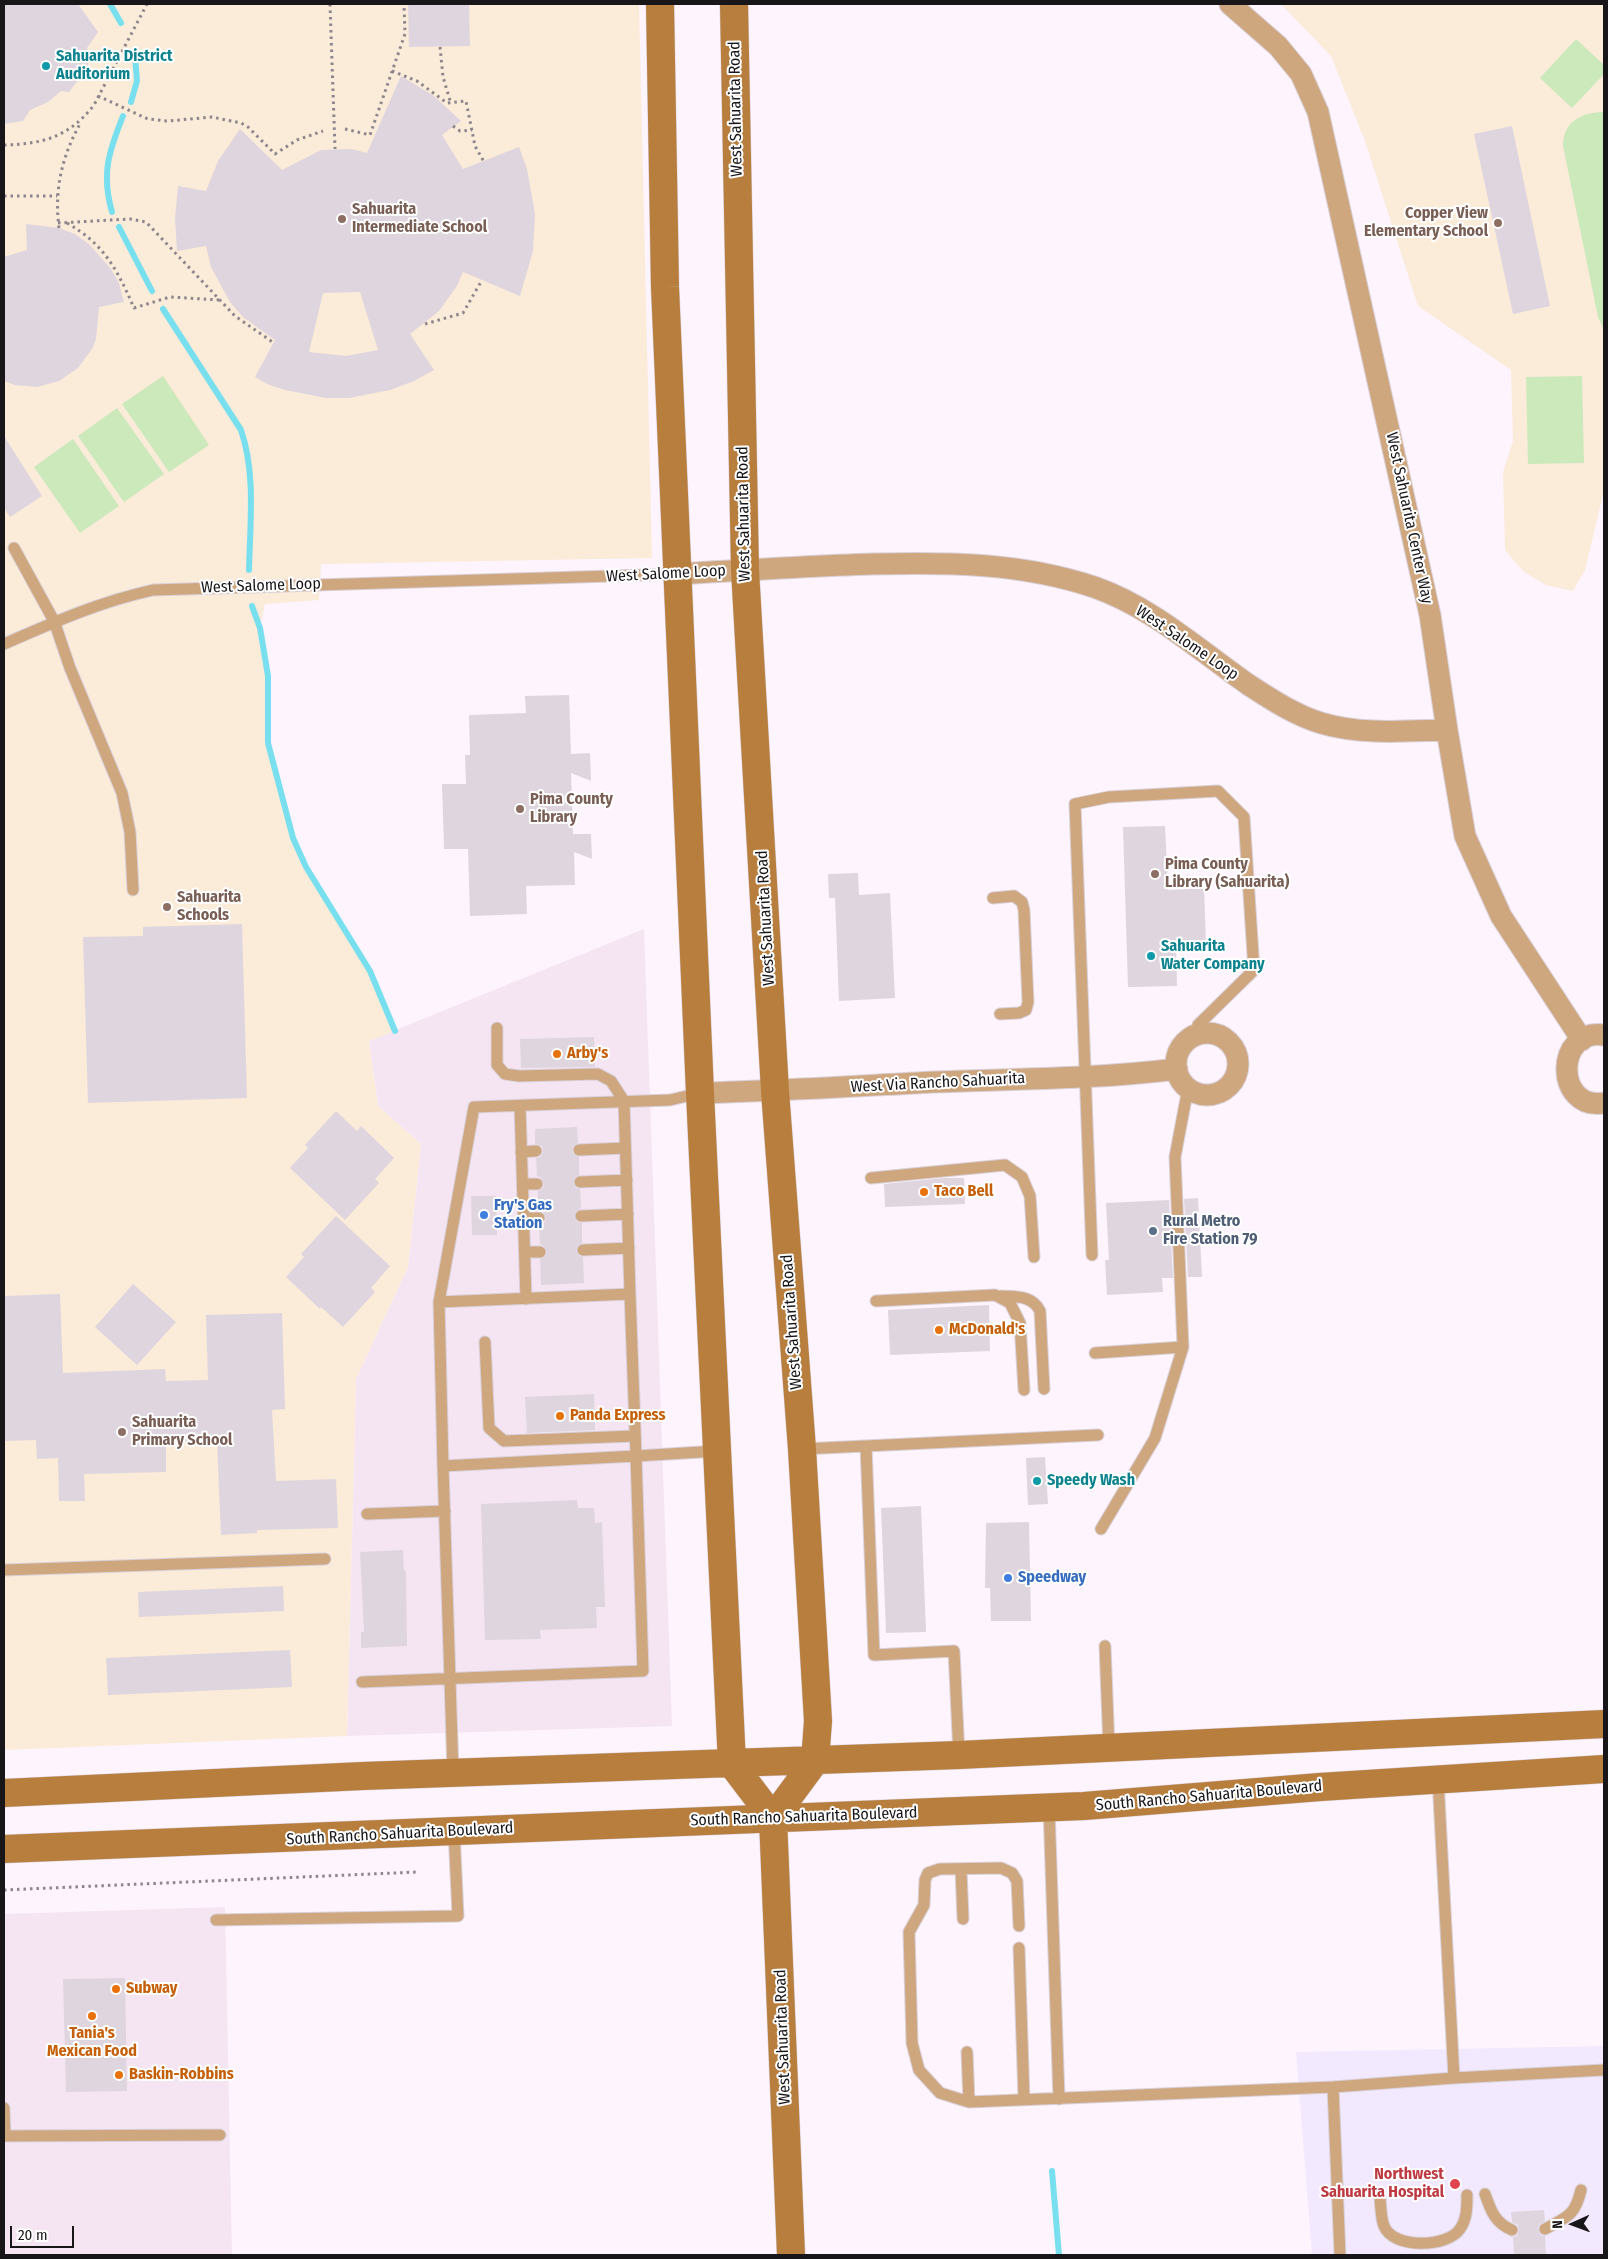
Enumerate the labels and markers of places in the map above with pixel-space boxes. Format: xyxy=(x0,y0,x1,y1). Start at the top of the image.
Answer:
place label: Sahuarita District Auditorium xyxy=(56,47,173,85)
marker: Sahuarita District Auditorium xyxy=(40,60,52,72)
place label: Sahuarita Intermediate School xyxy=(352,200,487,238)
place label: Copper View Elementary School xyxy=(1364,204,1488,242)
marker: Sahuarita Intermediate School xyxy=(336,213,348,225)
marker: Copper View Elementary School xyxy=(1492,217,1504,229)
place label: Pima County Library xyxy=(530,790,613,828)
marker: Pima County Library xyxy=(514,803,526,815)
place label: Pima County Library (Sahuarita) xyxy=(1165,855,1289,893)
marker: Pima County Library (Sahuarita) xyxy=(1149,868,1161,880)
place label: Sahuarita Schools xyxy=(177,888,241,926)
marker: Sahuarita Schools xyxy=(161,901,173,913)
place label: Sahuarita Water Company xyxy=(1161,937,1265,975)
marker: Sahuarita Water Company xyxy=(1145,950,1157,962)
place label: Arby's xyxy=(567,1044,608,1064)
marker: Arby's xyxy=(551,1048,563,1060)
place label: Taco Bell xyxy=(934,1182,993,1202)
marker: Taco Bell xyxy=(918,1186,930,1198)
place label: Fry's Gas Station xyxy=(494,1196,552,1234)
marker: Fry's Gas Station xyxy=(478,1209,490,1221)
place label: Rural Metro Fire Station 79 xyxy=(1163,1212,1257,1250)
marker: Rural Metro Fire Station 79 xyxy=(1147,1225,1159,1237)
place label: McDonald's xyxy=(949,1320,1025,1340)
marker: McDonald's xyxy=(933,1324,945,1336)
place label: Panda Express xyxy=(570,1406,665,1426)
marker: Panda Express xyxy=(554,1410,566,1422)
place label: Sahuarita Primary School xyxy=(132,1413,232,1451)
marker: Sahuarita Primary School xyxy=(116,1426,128,1438)
place label: Speedy Wash xyxy=(1047,1471,1135,1491)
marker: Speedy Wash xyxy=(1031,1475,1043,1487)
place label: Speedway xyxy=(1018,1568,1086,1588)
marker: Speedway xyxy=(1002,1572,1014,1584)
place label: Subway xyxy=(126,1979,177,1999)
marker: Subway xyxy=(110,1983,122,1995)
marker: Tania's Mexican Food xyxy=(86,2010,98,2022)
place label: Tania's Mexican Food xyxy=(47,2024,137,2062)
place label: Baskin-Robbins xyxy=(129,2065,234,2085)
marker: Baskin-Robbins xyxy=(113,2069,125,2081)
place label: Northwest Sahuarita Hospital xyxy=(1321,2165,1444,2203)
marker: Northwest Sahuarita Hospital xyxy=(1448,2177,1462,2191)

